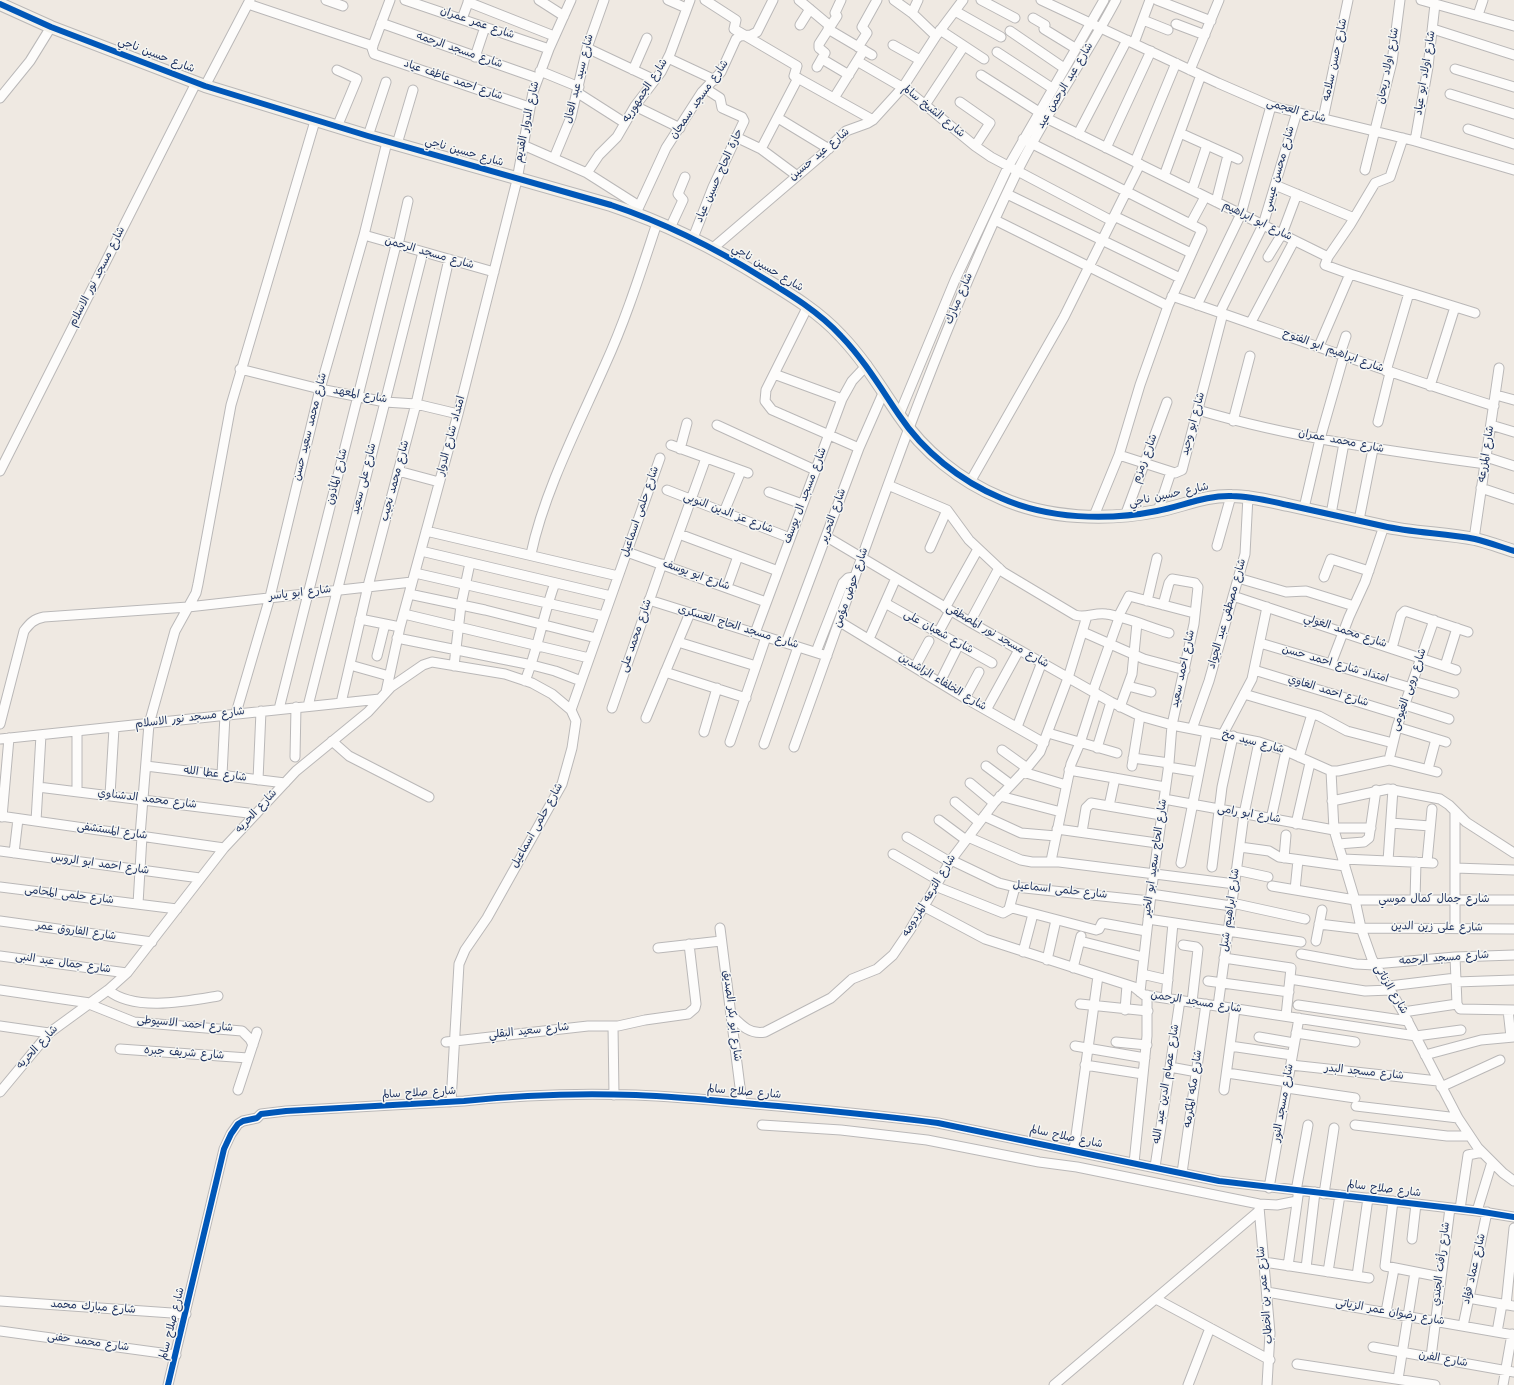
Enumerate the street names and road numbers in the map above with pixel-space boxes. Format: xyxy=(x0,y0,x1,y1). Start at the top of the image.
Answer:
street label: شارع عمر عمران xyxy=(438,5,516,43)
street label: شارع حسن سلامه xyxy=(1321,17,1351,103)
street label: شارع اولاد ريحان xyxy=(1375,27,1403,105)
street label: شارع مسجد الرحمه xyxy=(414,30,504,72)
street label: شارع اولاد ابو عياد xyxy=(1413,30,1439,116)
street label: شارع سيد عبد العال xyxy=(563,33,597,125)
street label: شارع حسين ناجي xyxy=(116,35,196,77)
street label: شارع عبد الرحمن عيد xyxy=(1035,41,1097,131)
street label: شارع الجمهوريه xyxy=(621,57,671,125)
street label: شارع احمد عاطف عياد xyxy=(402,58,504,104)
street label: شارع مسجد سمحان xyxy=(668,58,732,142)
street label: شارع الدوار القديم xyxy=(513,80,543,164)
street label: شارع الشيخ سالم xyxy=(899,83,967,141)
street label: شارع العجمى xyxy=(1265,97,1327,127)
street label: شارع محسن عيسي xyxy=(1261,125,1299,213)
street label: شارع عيد حسين xyxy=(787,126,853,184)
street label: حارة الحاج حسين عياد xyxy=(693,127,747,225)
street label: شارع حسين ناجي xyxy=(423,135,505,171)
street label: شارع ابو ابراهيم xyxy=(1220,200,1294,244)
street label: شارع مسجد نور الاسلام xyxy=(67,225,129,329)
street label: شارع مسجد الرحمن xyxy=(383,235,475,273)
street label: شارع حسين ناجي xyxy=(729,242,805,296)
street label: شارع مبارك xyxy=(943,271,977,327)
street label: شارع ابراهيم ابو الفتوح xyxy=(1281,328,1385,376)
street label: شارع محمد سعيد حسن xyxy=(291,372,331,482)
street label: شارع المعهد xyxy=(332,385,388,407)
street label: شارع ابو وحيد xyxy=(1179,391,1209,457)
street label: امتداد شارع الدوار xyxy=(435,395,469,477)
street label: شارع المزرعه xyxy=(1476,425,1498,483)
street label: شارع محمد عمران xyxy=(1297,427,1385,457)
street label: شارع زمزم xyxy=(1131,433,1161,485)
street label: شارع محمد نجيب xyxy=(379,439,413,523)
street label: شارع على سعيد xyxy=(350,442,380,516)
street label: شارع مسجد ال يوسف xyxy=(782,446,830,546)
street label: شارع المأذون xyxy=(325,448,351,506)
street label: شارع حلمى اسماعيل xyxy=(619,465,663,559)
street label: شارع حسين ناجي xyxy=(1128,481,1210,511)
street label: شارع التحرير xyxy=(818,487,850,545)
street label: شارع عز الدين النوبى xyxy=(681,491,775,537)
street label: شارع حوض مؤمن xyxy=(832,546,872,630)
street label: شارع ابو يوسف xyxy=(661,558,731,594)
street label: شارع مصطفى عبد الجواد xyxy=(1206,558,1250,670)
street label: شارع ابو ياسر xyxy=(268,584,332,604)
street label: شارع محمد على xyxy=(618,598,656,674)
street label: شارع مسجد نور المصطفى xyxy=(943,602,1051,672)
street label: شارع مسجد الحاج العسكرى xyxy=(676,603,800,653)
street label: شارع شعبان على xyxy=(901,608,975,658)
street label: شارع محمد الغولي xyxy=(1302,612,1388,652)
street label: شارع احمد سعيد xyxy=(1169,629,1199,709)
street label: امتداد شارع احمد حسن xyxy=(1280,643,1390,687)
street label: شارع روبى الغيومى xyxy=(1390,647,1430,733)
street label: شارع الخلفاء الراشدين xyxy=(896,652,988,714)
street label: شارع احمد الغاوي xyxy=(1286,673,1370,711)
street label: شارع مسجد نور الاسلام xyxy=(134,706,246,732)
street label: شارع سيد مخ xyxy=(1221,728,1285,758)
street label: شارع عطا الله xyxy=(183,765,247,785)
street label: شارع حلمى اسماعيل xyxy=(509,781,567,871)
street label: شارع محمد الدشناوي xyxy=(97,787,197,813)
street label: شارع الحريه xyxy=(233,787,281,837)
street label: شارع الحاج سعيد ابو الخير xyxy=(1141,798,1171,918)
street label: شارع ابو رامى xyxy=(1216,803,1282,827)
street label: شارع المستشفى xyxy=(76,821,148,843)
street label: شارع احمد ابو الروس xyxy=(50,852,150,878)
street label: شارع الترعه المردومه xyxy=(900,853,960,939)
street label: شارع ابراهيم شبل xyxy=(1219,867,1243,953)
street label: شارع حلمى اسماعيل xyxy=(1012,879,1108,903)
street label: شارع حلمى المحامى xyxy=(24,884,114,908)
street label: شارع جمال كمال موسي xyxy=(1379,893,1489,907)
street label: شارع الفاروق عمر xyxy=(35,920,117,944)
street label: شارع على زين الدين xyxy=(1391,921,1483,935)
street label: شارع مسجد الرحمه xyxy=(1398,949,1490,969)
street label: شارع جمال عبد النبى xyxy=(14,951,112,977)
street label: شارع الزناتى xyxy=(1370,963,1410,1017)
street label: شارع ابو بكر الصديق xyxy=(719,970,743,1062)
street label: شارع مسجد الرحمن xyxy=(1149,989,1243,1017)
street label: شارع احمد الاسيوطى xyxy=(136,1014,234,1036)
street label: شارع سعيد البقلي xyxy=(488,1021,570,1043)
street label: شارع الحريه xyxy=(14,1023,62,1073)
street label: شارع عصام الدين عبد الله xyxy=(1151,1023,1183,1145)
street label: شارع شريف جبره xyxy=(143,1045,225,1063)
street label: شارع مكه المكرمه xyxy=(1182,1049,1206,1129)
street label: شارع مسجد البدر xyxy=(1324,1062,1404,1084)
street label: شارع مسجد النور xyxy=(1271,1063,1297,1143)
street label: شارع صلاح سالم xyxy=(706,1083,782,1103)
street label: شارع صلاح سالم xyxy=(381,1085,457,1103)
street label: شارع صلاح سالم xyxy=(1028,1124,1104,1152)
street label: شارع صلاح سالم xyxy=(1346,1179,1422,1201)
street label: شارع رأفت الجندي xyxy=(1430,1221,1454,1307)
street label: شارع عماد فؤاد xyxy=(1460,1232,1490,1306)
street label: شارع عمر بن الخطاب xyxy=(1255,1246,1277,1344)
street label: شارع صلاح سالم xyxy=(158,1286,188,1362)
street label: شارع رضوان عمر الزياتى xyxy=(1334,1297,1446,1329)
street label: شارع مبارك محمد xyxy=(50,1298,136,1318)
street label: شارع محمد حفنى xyxy=(46,1331,130,1355)
street label: شارع الفرن xyxy=(1417,1349,1469,1371)

